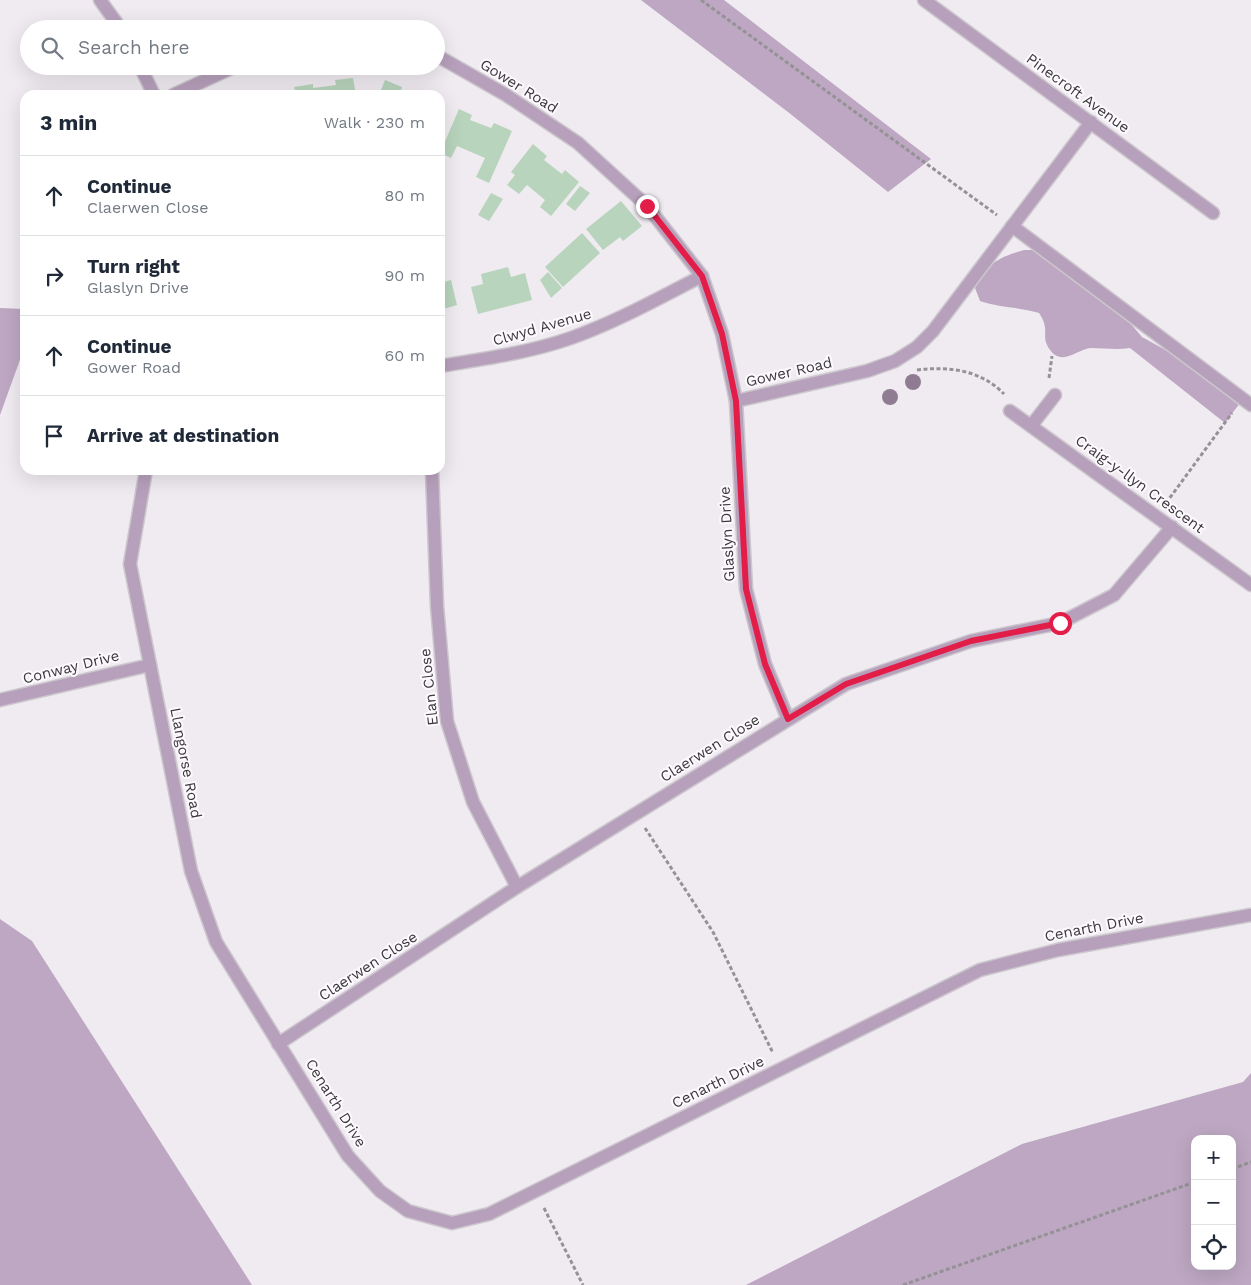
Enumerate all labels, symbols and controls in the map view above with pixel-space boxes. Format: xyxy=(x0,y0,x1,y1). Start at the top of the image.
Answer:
search box xyxy=(20,20,445,75)
icon: search xyxy=(38,34,66,62)
text: Search here xyxy=(78,36,189,59)
street label: Pinecroft Avenue xyxy=(1023,50,1133,136)
street label: Gower Road xyxy=(477,55,561,117)
text: 3 min xyxy=(40,110,97,135)
text: Walk · 230 m xyxy=(324,113,425,132)
text: Continue xyxy=(87,175,171,198)
icon: ahead xyxy=(40,182,68,210)
text: 80 m xyxy=(384,186,425,205)
route end xyxy=(636,195,659,218)
text: Claerwen Close xyxy=(87,198,209,217)
text: Turn right xyxy=(87,255,180,278)
icon: right xyxy=(40,262,68,290)
text: 90 m xyxy=(384,266,425,285)
text: Glaslyn Drive xyxy=(87,278,189,297)
street label: Clwyd Avenue xyxy=(491,304,593,350)
text: Continue xyxy=(87,335,171,358)
icon: ahead xyxy=(40,342,68,370)
text: 60 m xyxy=(385,346,425,365)
street label: Gower Road xyxy=(744,353,834,391)
text: Gower Road xyxy=(87,358,181,377)
icon: arrive xyxy=(40,422,68,450)
text: Arrive at destination xyxy=(87,424,279,447)
street label: Craig-y-llyn Crescent xyxy=(1072,431,1209,537)
street label: Glaslyn Drive xyxy=(716,486,738,582)
route start xyxy=(1049,612,1072,635)
street label: Conway Drive xyxy=(21,646,121,688)
street label: Elan Close xyxy=(416,648,442,726)
street label: Llangorse Road xyxy=(166,706,206,820)
street label: Claerwen Close xyxy=(657,710,763,786)
street label: Cenarth Drive xyxy=(1043,909,1145,945)
street label: Claerwen Close xyxy=(315,927,421,1005)
street label: Cenarth Drive xyxy=(669,1052,767,1112)
street label: Cenarth Drive xyxy=(302,1056,370,1150)
map controls xyxy=(1191,1135,1236,1270)
button: + xyxy=(1191,1135,1236,1180)
button: − xyxy=(1191,1180,1236,1225)
button: locate xyxy=(1191,1225,1236,1270)

